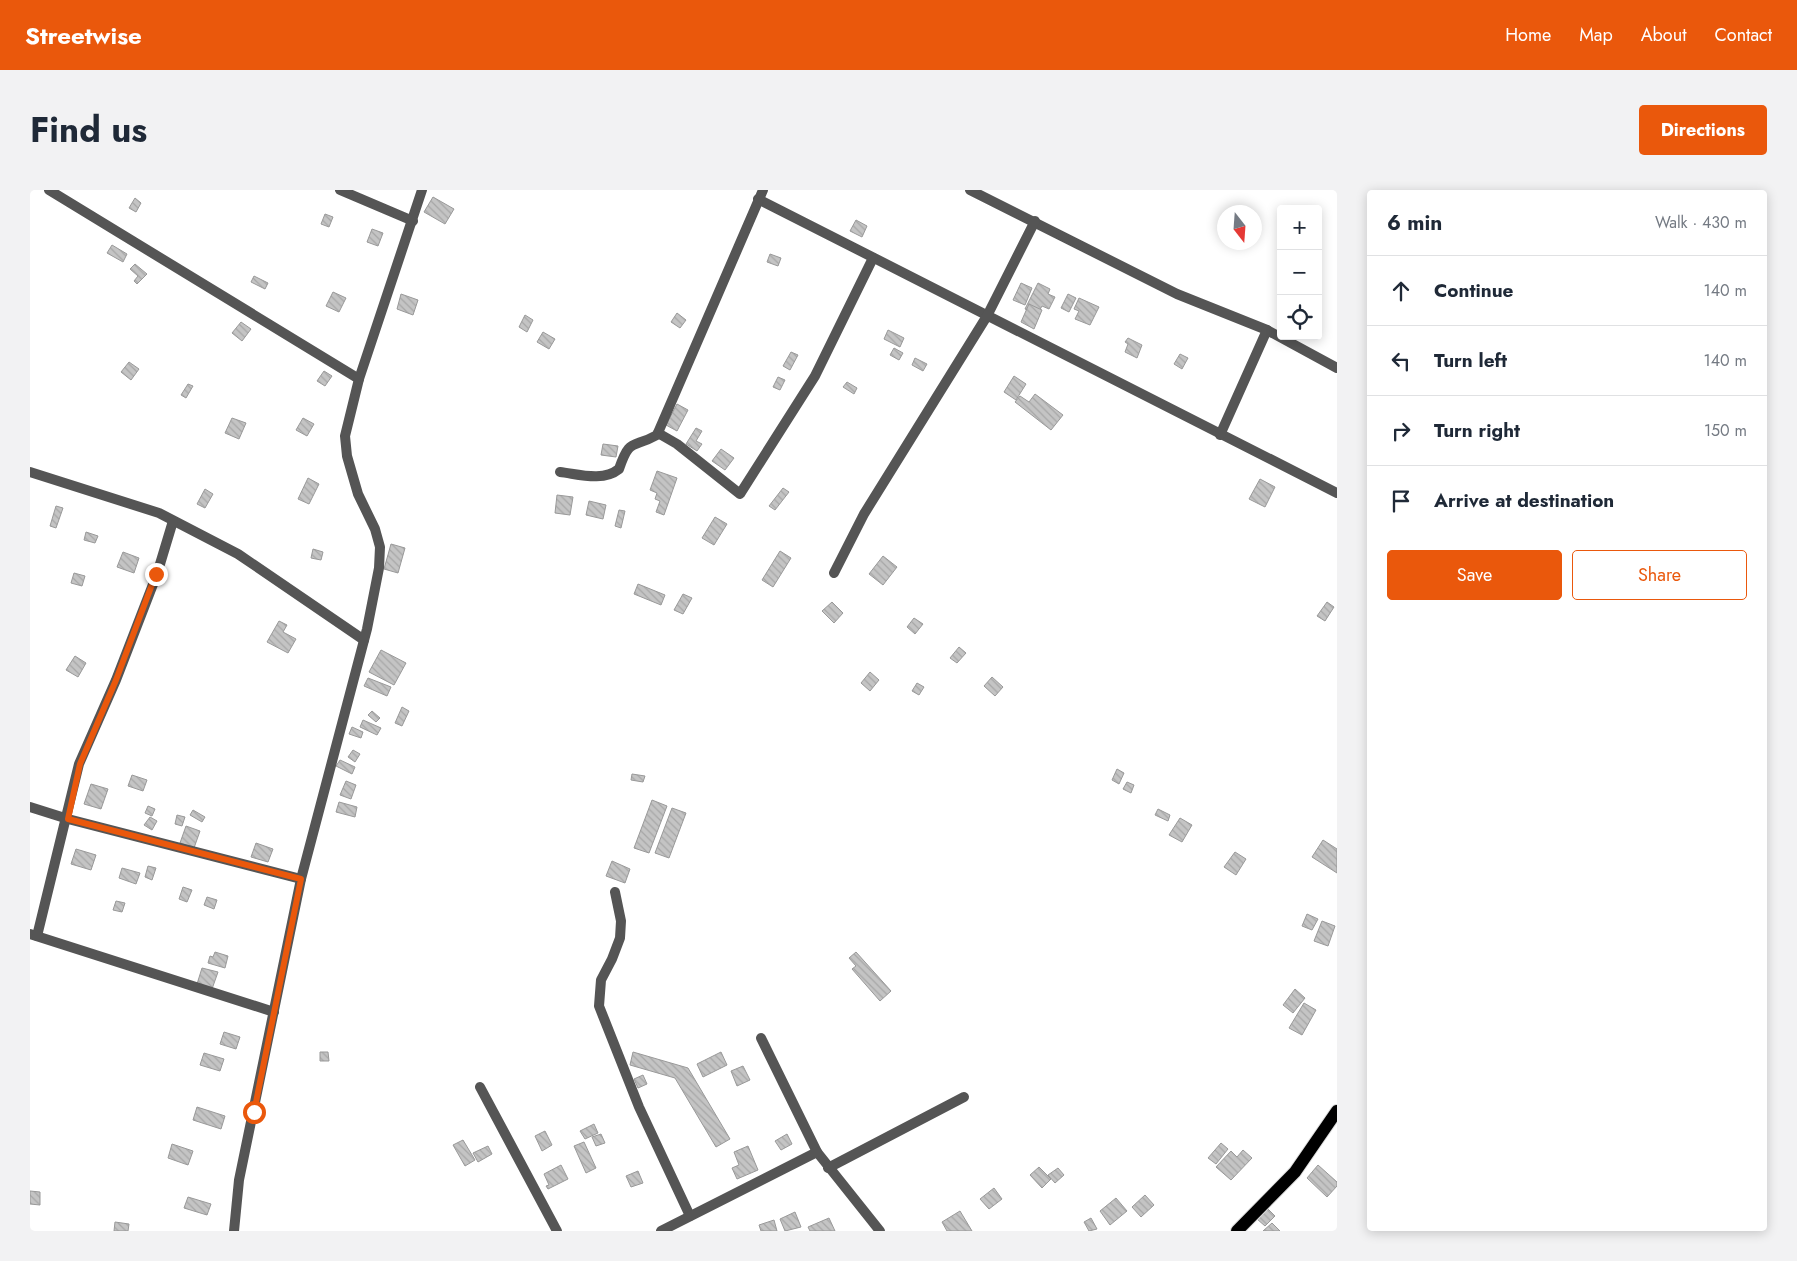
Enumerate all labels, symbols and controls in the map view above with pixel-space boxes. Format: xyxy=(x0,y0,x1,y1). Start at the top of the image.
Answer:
text: Streetwise xyxy=(25,18,142,53)
text: Home xyxy=(1505,22,1551,48)
text: Map xyxy=(1579,22,1613,48)
text: About xyxy=(1641,22,1686,48)
text: Contact xyxy=(1714,22,1772,48)
text: Find us xyxy=(30,105,147,155)
button: Directions xyxy=(1639,105,1767,155)
north arrow xyxy=(1217,205,1262,250)
map controls xyxy=(1277,205,1322,340)
button: + xyxy=(1277,205,1322,250)
text: 6 min xyxy=(1387,208,1442,238)
text: Walk · 430 m xyxy=(1655,211,1747,234)
button: − xyxy=(1277,250,1322,295)
icon: ahead xyxy=(1387,277,1415,305)
text: Continue xyxy=(1434,277,1513,304)
text: 140 m xyxy=(1704,279,1747,302)
button: locate xyxy=(1277,295,1322,340)
icon: left xyxy=(1387,347,1415,375)
text: Turn left xyxy=(1434,347,1507,374)
text: 140 m xyxy=(1704,349,1747,372)
icon: right xyxy=(1387,417,1415,445)
text: Turn right xyxy=(1434,417,1520,444)
text: 150 m xyxy=(1704,419,1747,442)
icon: arrive xyxy=(1387,487,1415,515)
text: Arrive at destination xyxy=(1434,487,1614,514)
button: Save xyxy=(1387,550,1562,600)
button: Share xyxy=(1572,550,1747,600)
route end xyxy=(145,563,168,586)
route start xyxy=(243,1101,266,1124)

